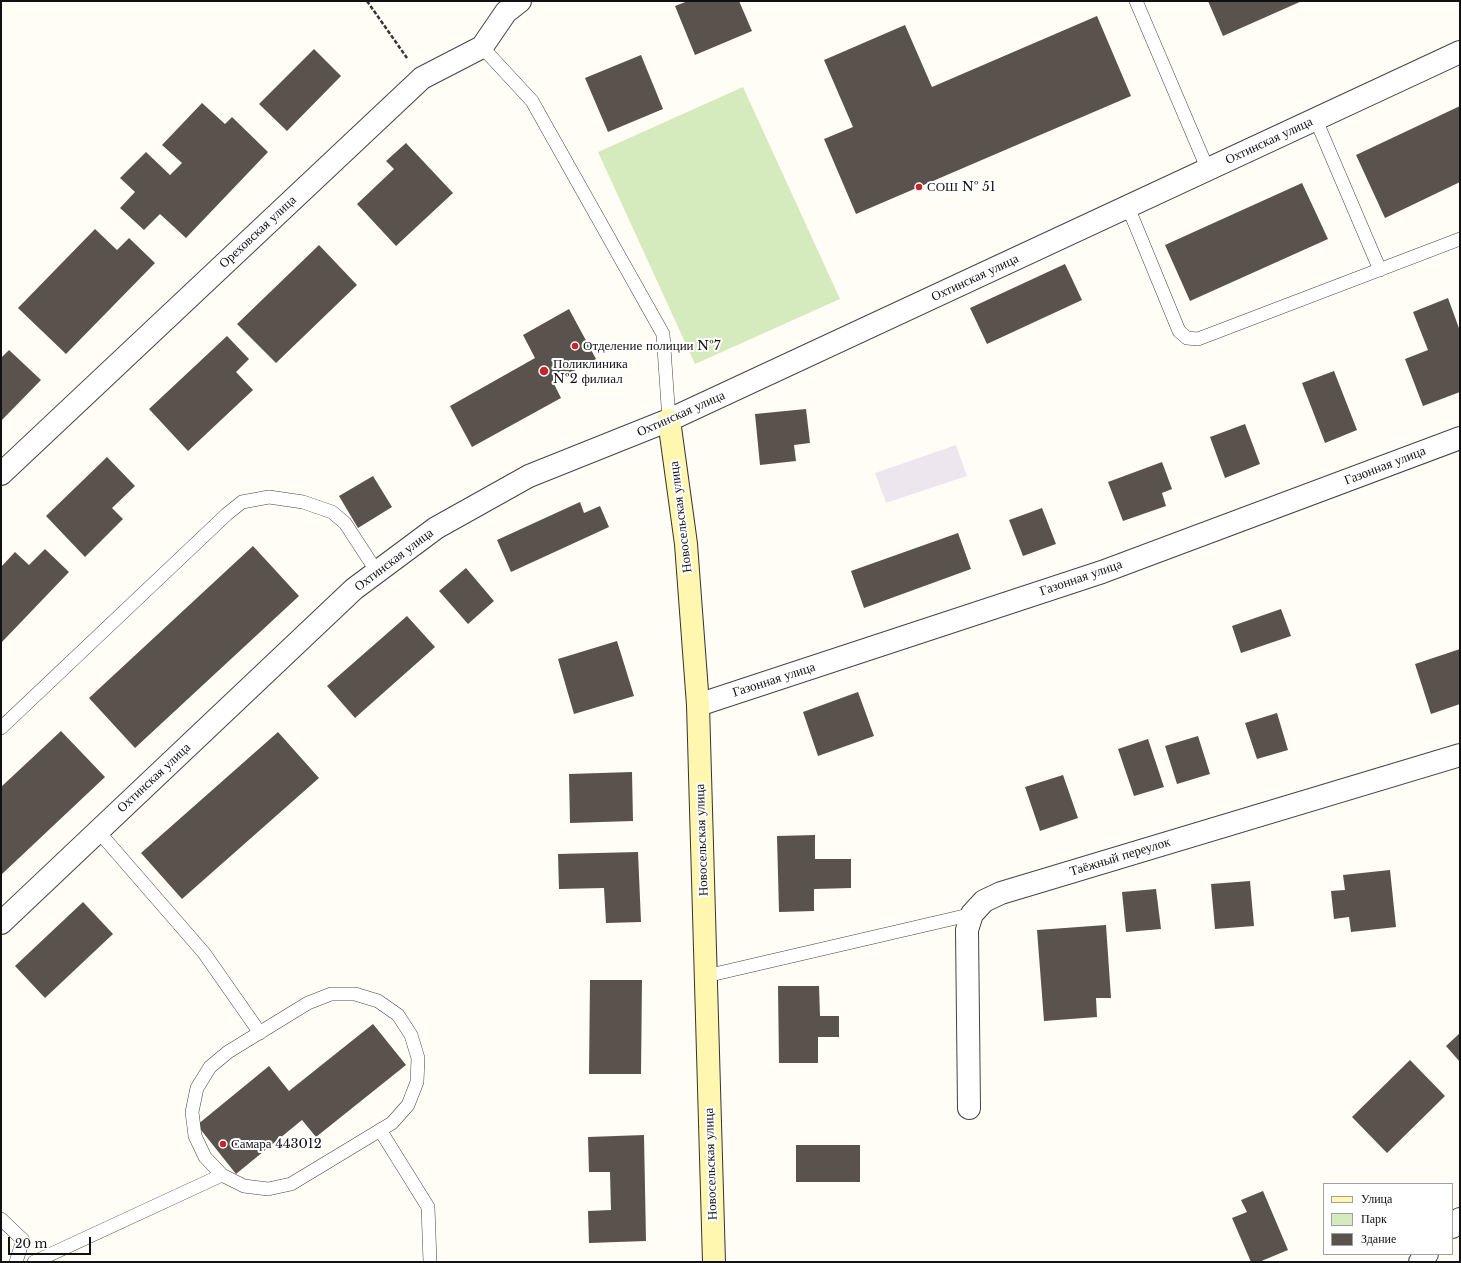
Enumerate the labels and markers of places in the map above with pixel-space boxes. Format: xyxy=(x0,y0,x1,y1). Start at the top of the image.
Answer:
place label: СОШ № 51 xyxy=(927,179,996,195)
marker: СОШ № 51 xyxy=(914,182,924,192)
place label: Отделение полиции №7 xyxy=(583,338,721,354)
marker: Отделение полиции №7 xyxy=(570,341,580,351)
place label: Поликлиника №2 филиал xyxy=(553,356,628,387)
marker: Поликлиника №2 филиал xyxy=(538,365,550,377)
place label: Самара 443012 xyxy=(231,1136,322,1152)
marker: Самара 443012 xyxy=(218,1139,228,1149)

